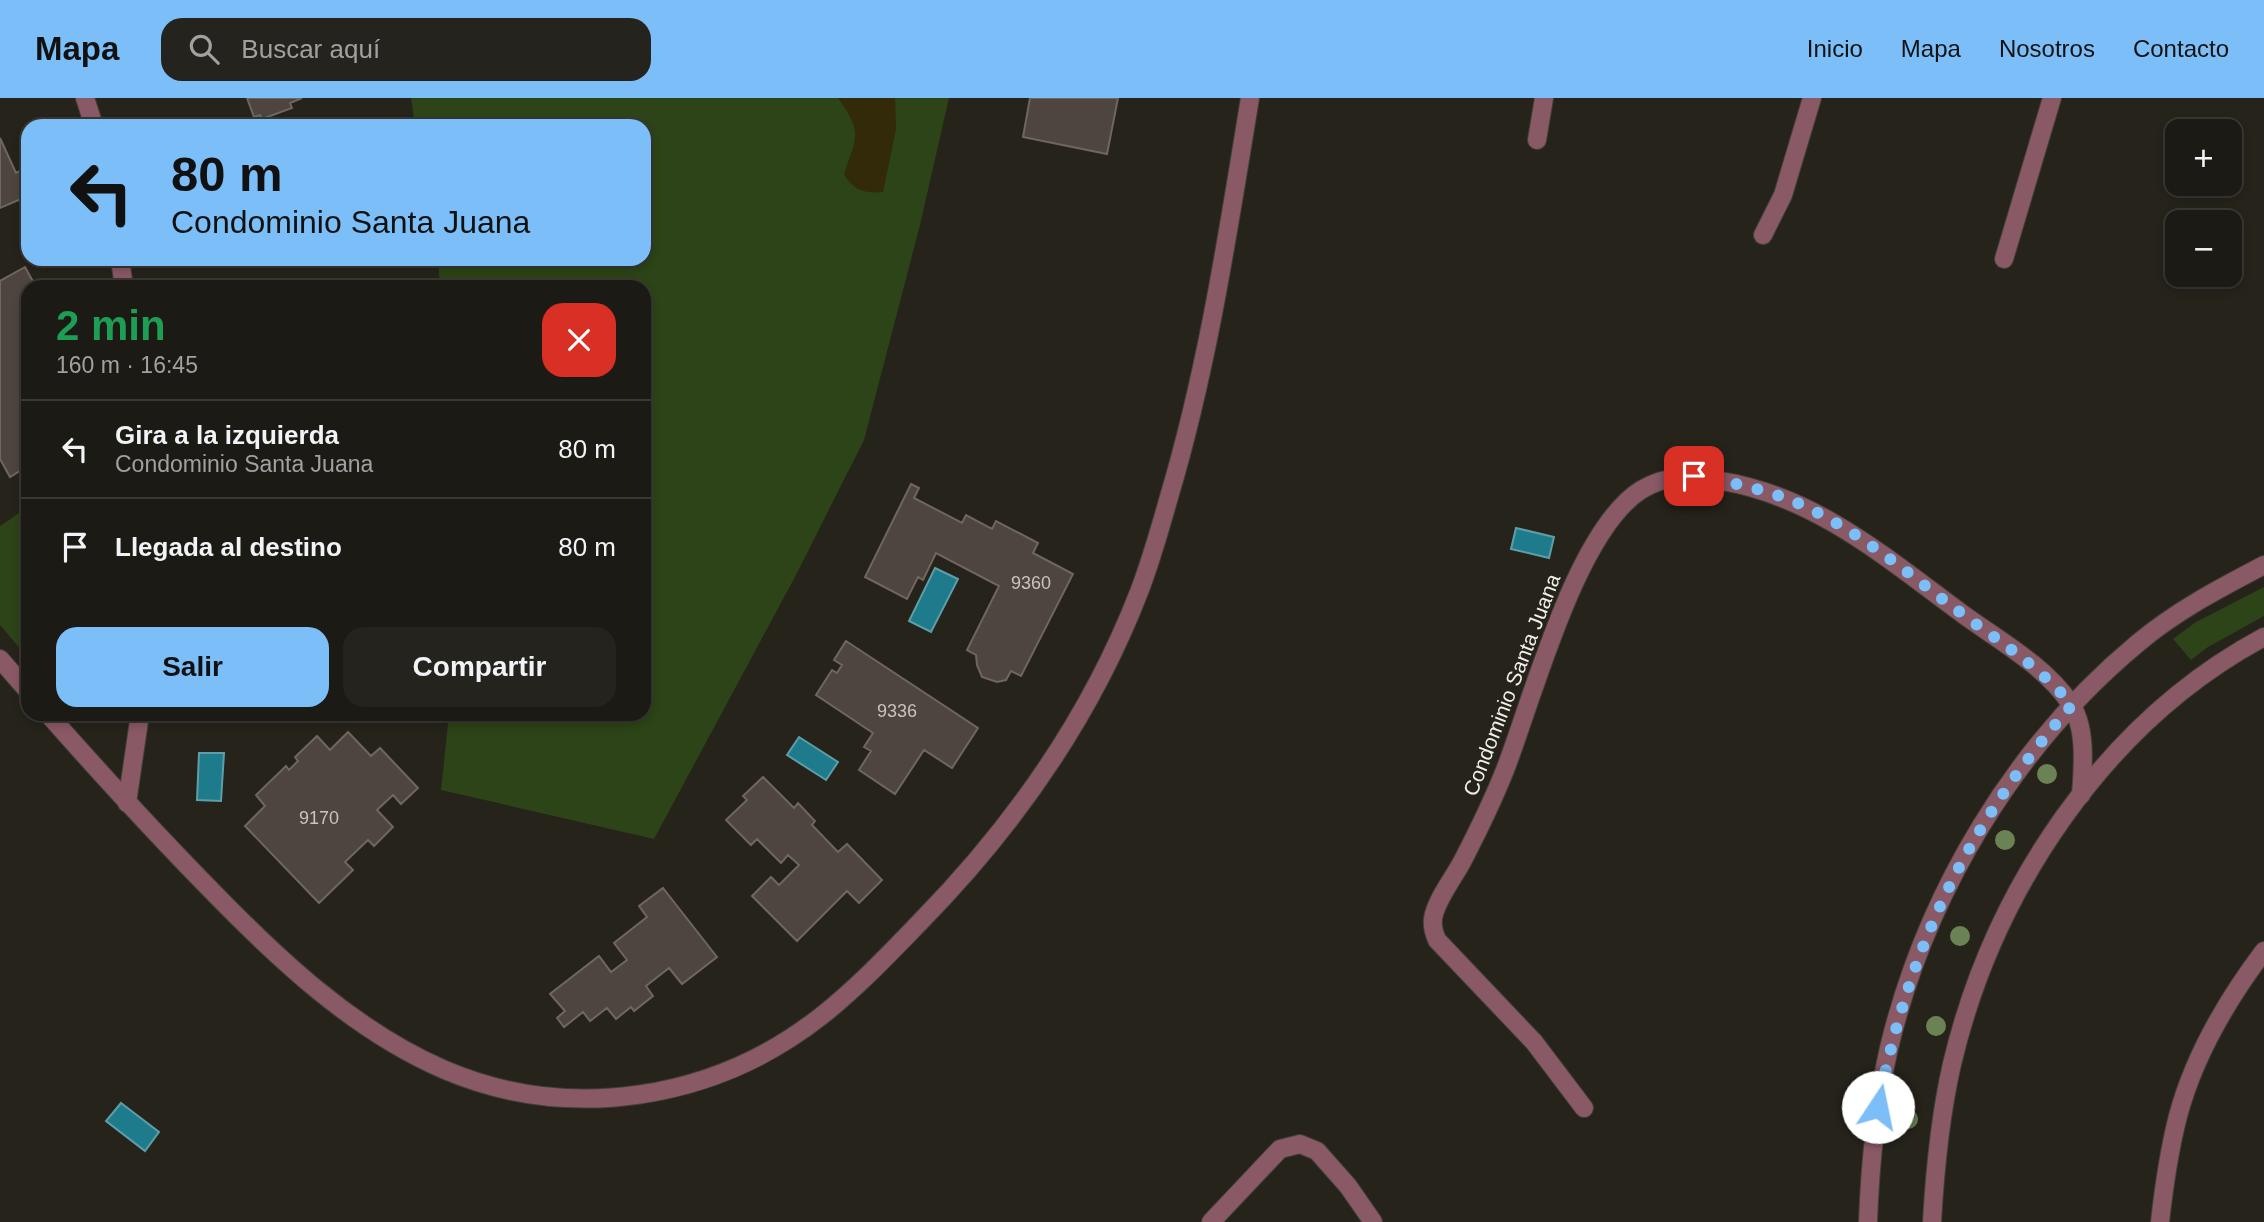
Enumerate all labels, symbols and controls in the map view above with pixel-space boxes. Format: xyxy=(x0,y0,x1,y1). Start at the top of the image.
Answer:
search box xyxy=(161,18,651,81)
text: Mapa xyxy=(35,30,119,67)
icon: search xyxy=(185,30,223,68)
text: Buscar aquí xyxy=(241,34,380,64)
text: Inicio xyxy=(1807,35,1863,62)
text: Mapa xyxy=(1901,35,1961,62)
text: Nosotros xyxy=(1999,35,2095,62)
text: Contacto xyxy=(2133,35,2229,62)
map controls xyxy=(2165,119,2242,287)
button: + xyxy=(2165,119,2242,196)
icon: left xyxy=(56,147,147,238)
text: 80 m xyxy=(171,147,283,201)
text: Condominio Santa Juana xyxy=(171,204,530,240)
button: − xyxy=(2165,210,2242,287)
text: 2 min xyxy=(56,302,166,349)
button: close xyxy=(542,303,616,377)
text: 160 m · 16:45 xyxy=(56,352,198,378)
text: Gira a la izquierda xyxy=(115,420,339,450)
icon: left xyxy=(56,430,94,468)
text: 80 m xyxy=(558,434,616,464)
pin xyxy=(1664,446,1724,506)
text: Condominio Santa Juana xyxy=(115,451,373,477)
icon: arrive xyxy=(1675,457,1713,495)
icon: arrive xyxy=(56,528,94,566)
text: Llegada al destino xyxy=(115,532,342,562)
text: 80 m xyxy=(558,532,616,562)
street label: Condominio Santa Juana xyxy=(1459,570,1565,799)
house number: 9360 xyxy=(1011,573,1051,593)
button: Salir xyxy=(56,627,329,707)
button: Compartir xyxy=(343,627,616,707)
house number: 9336 xyxy=(877,701,917,721)
house number: 9170 xyxy=(299,808,339,828)
position arrow xyxy=(1841,1070,1915,1144)

